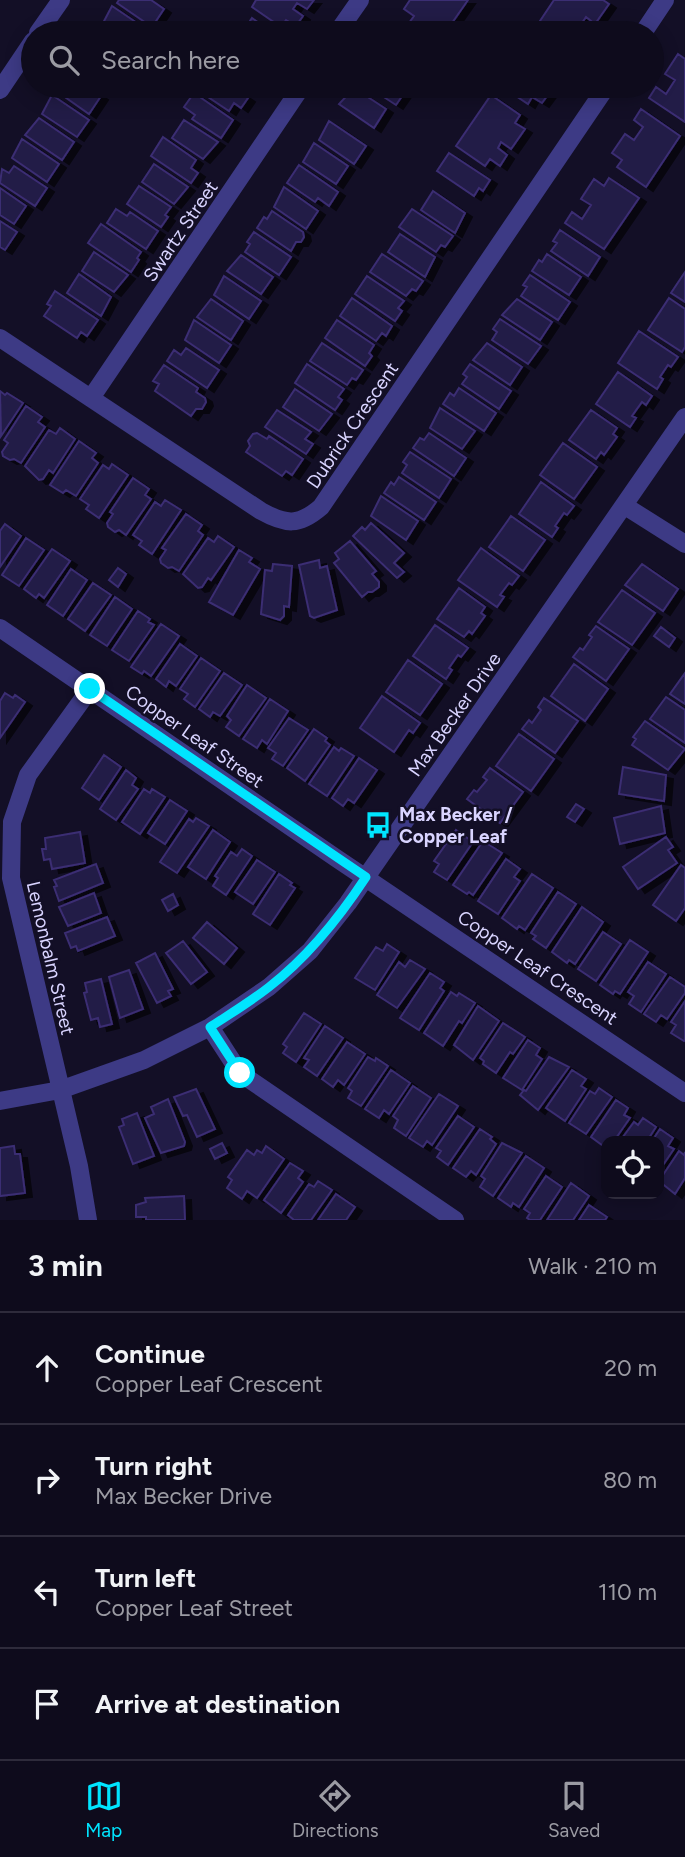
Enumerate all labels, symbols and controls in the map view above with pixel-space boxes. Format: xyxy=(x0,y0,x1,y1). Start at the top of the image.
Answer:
search box xyxy=(21,21,664,98)
icon: search xyxy=(45,41,83,79)
text: Search here xyxy=(101,44,240,76)
street label: Swartz Street xyxy=(138,176,223,286)
street label: Dubrick Crescent xyxy=(302,358,403,493)
street label: Max Becker Drive xyxy=(403,648,506,781)
route end xyxy=(74,673,105,704)
street label: Copper Leaf Street xyxy=(121,680,268,793)
place label: Max Becker / Copper Leaf xyxy=(399,803,513,848)
bus stop icon: Max Becker / Copper Leaf xyxy=(363,810,393,840)
street label: Lemonbalm Street xyxy=(22,879,79,1037)
street label: Copper Leaf Crescent xyxy=(453,905,622,1030)
route start xyxy=(224,1057,255,1088)
map controls xyxy=(601,1136,664,1199)
button: locate xyxy=(601,1136,664,1199)
text: 3 min xyxy=(28,1247,103,1284)
text: Walk · 210 m xyxy=(528,1252,657,1280)
text: Continue xyxy=(95,1338,205,1370)
icon: ahead xyxy=(28,1349,66,1387)
text: 20 m xyxy=(604,1354,657,1382)
text: Copper Leaf Crescent xyxy=(95,1370,323,1398)
text: Turn right xyxy=(95,1450,212,1482)
icon: right xyxy=(28,1461,66,1499)
text: 80 m xyxy=(603,1466,657,1494)
text: Max Becker Drive xyxy=(95,1482,272,1510)
text: Turn left xyxy=(95,1562,196,1594)
icon: left xyxy=(28,1573,66,1611)
text: 110 m xyxy=(598,1578,657,1606)
text: Copper Leaf Street xyxy=(95,1594,293,1622)
icon: arrive xyxy=(28,1685,66,1723)
text: Arrive at destination xyxy=(95,1688,340,1720)
tab: Map xyxy=(85,1777,123,1842)
tab: Directions xyxy=(292,1777,379,1842)
tab: Saved xyxy=(548,1777,600,1842)

